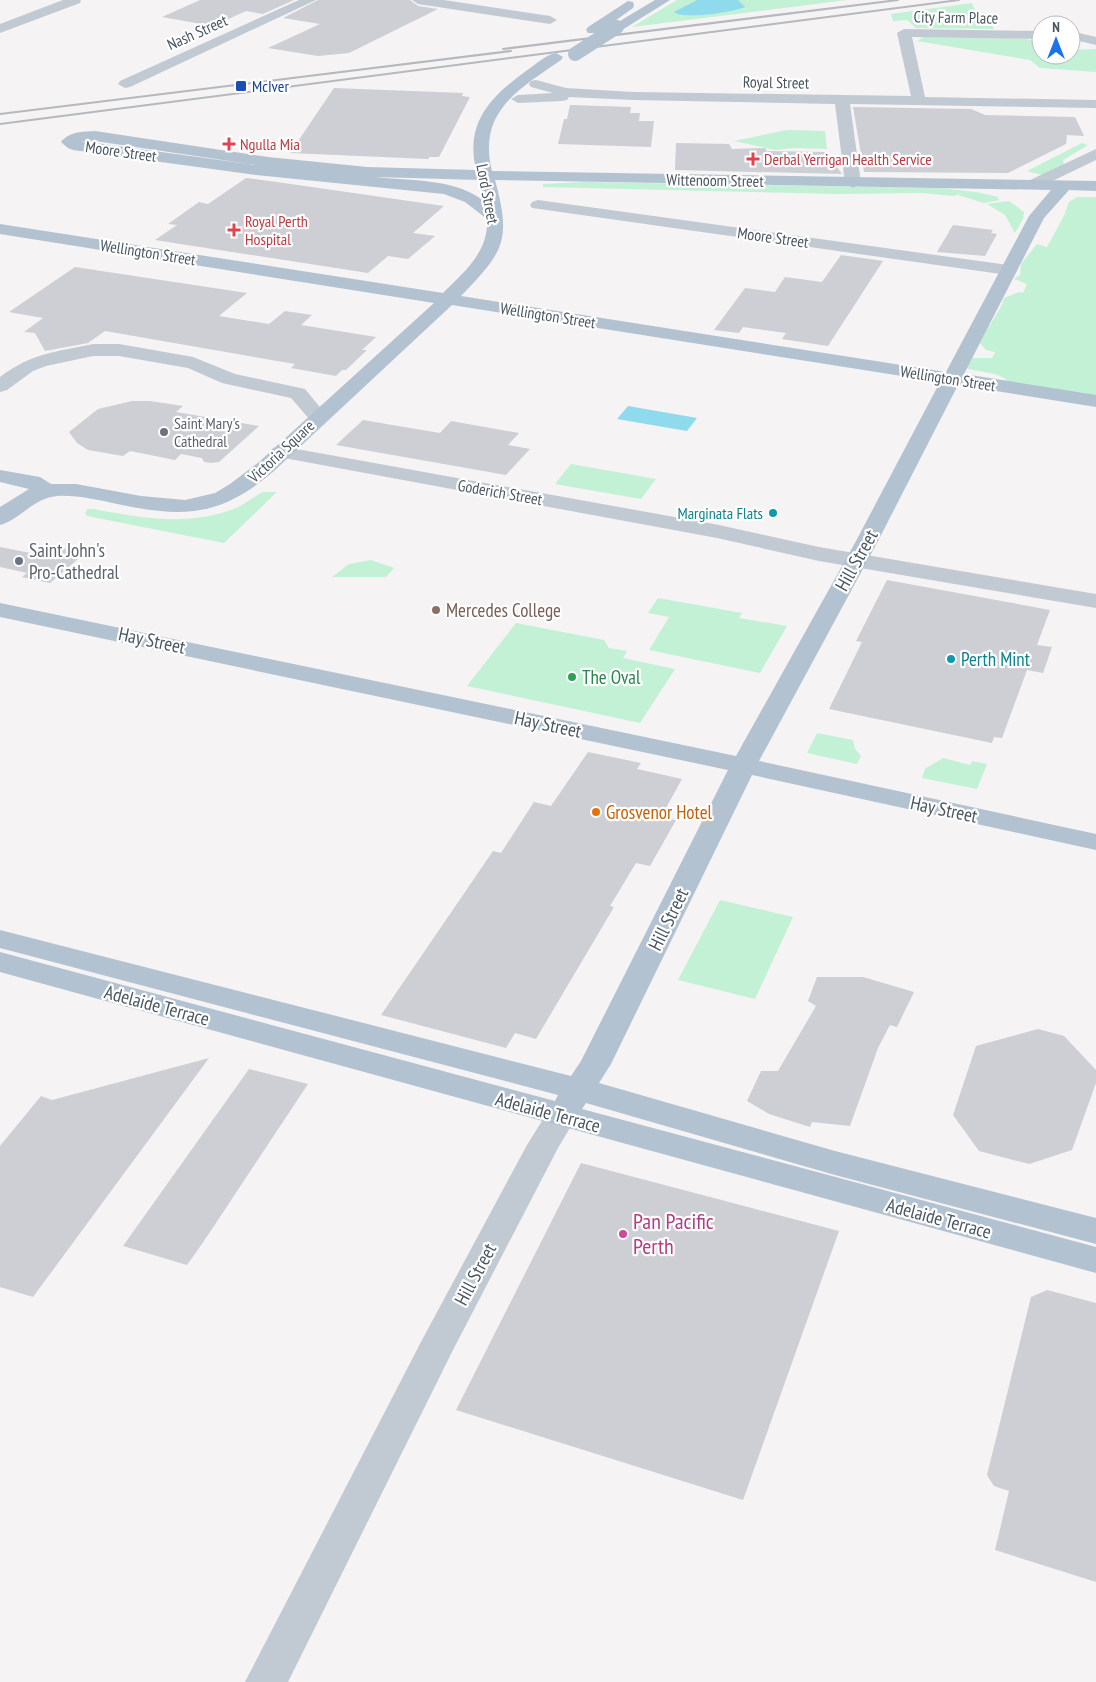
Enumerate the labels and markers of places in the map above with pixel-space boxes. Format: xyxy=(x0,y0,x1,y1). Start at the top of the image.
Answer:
place label: McIver xyxy=(252,76,289,96)
marker: McIver xyxy=(234,79,248,93)
place label: Ngulla Mia xyxy=(240,134,300,154)
marker: Ngulla Mia xyxy=(222,137,236,151)
place label: Derbal Yerrigan Health Service xyxy=(764,149,932,169)
marker: Derbal Yerrigan Health Service xyxy=(746,152,760,166)
place label: Royal Perth Hospital xyxy=(245,211,308,249)
marker: Royal Perth Hospital xyxy=(227,223,241,237)
place label: Saint Mary's Cathedral xyxy=(174,413,240,451)
marker: Saint Mary's Cathedral xyxy=(158,426,170,438)
place label: Marginata Flats xyxy=(677,503,763,523)
marker: Marginata Flats xyxy=(767,507,779,519)
place label: Saint John's Pro-Cathedral xyxy=(29,538,120,584)
marker: Saint John's Pro-Cathedral xyxy=(13,555,25,567)
place label: Mercedes College xyxy=(446,598,561,622)
marker: Mercedes College xyxy=(430,604,442,616)
place label: Perth Mint xyxy=(961,647,1031,671)
marker: Perth Mint xyxy=(945,653,957,665)
place label: The Oval xyxy=(582,665,641,689)
marker: The Oval xyxy=(566,671,578,683)
place label: Grosvenor Hotel xyxy=(606,800,712,824)
marker: Grosvenor Hotel xyxy=(590,806,602,818)
place label: Pan Pacific Perth xyxy=(633,1207,714,1260)
marker: Pan Pacific Perth xyxy=(617,1228,629,1240)

